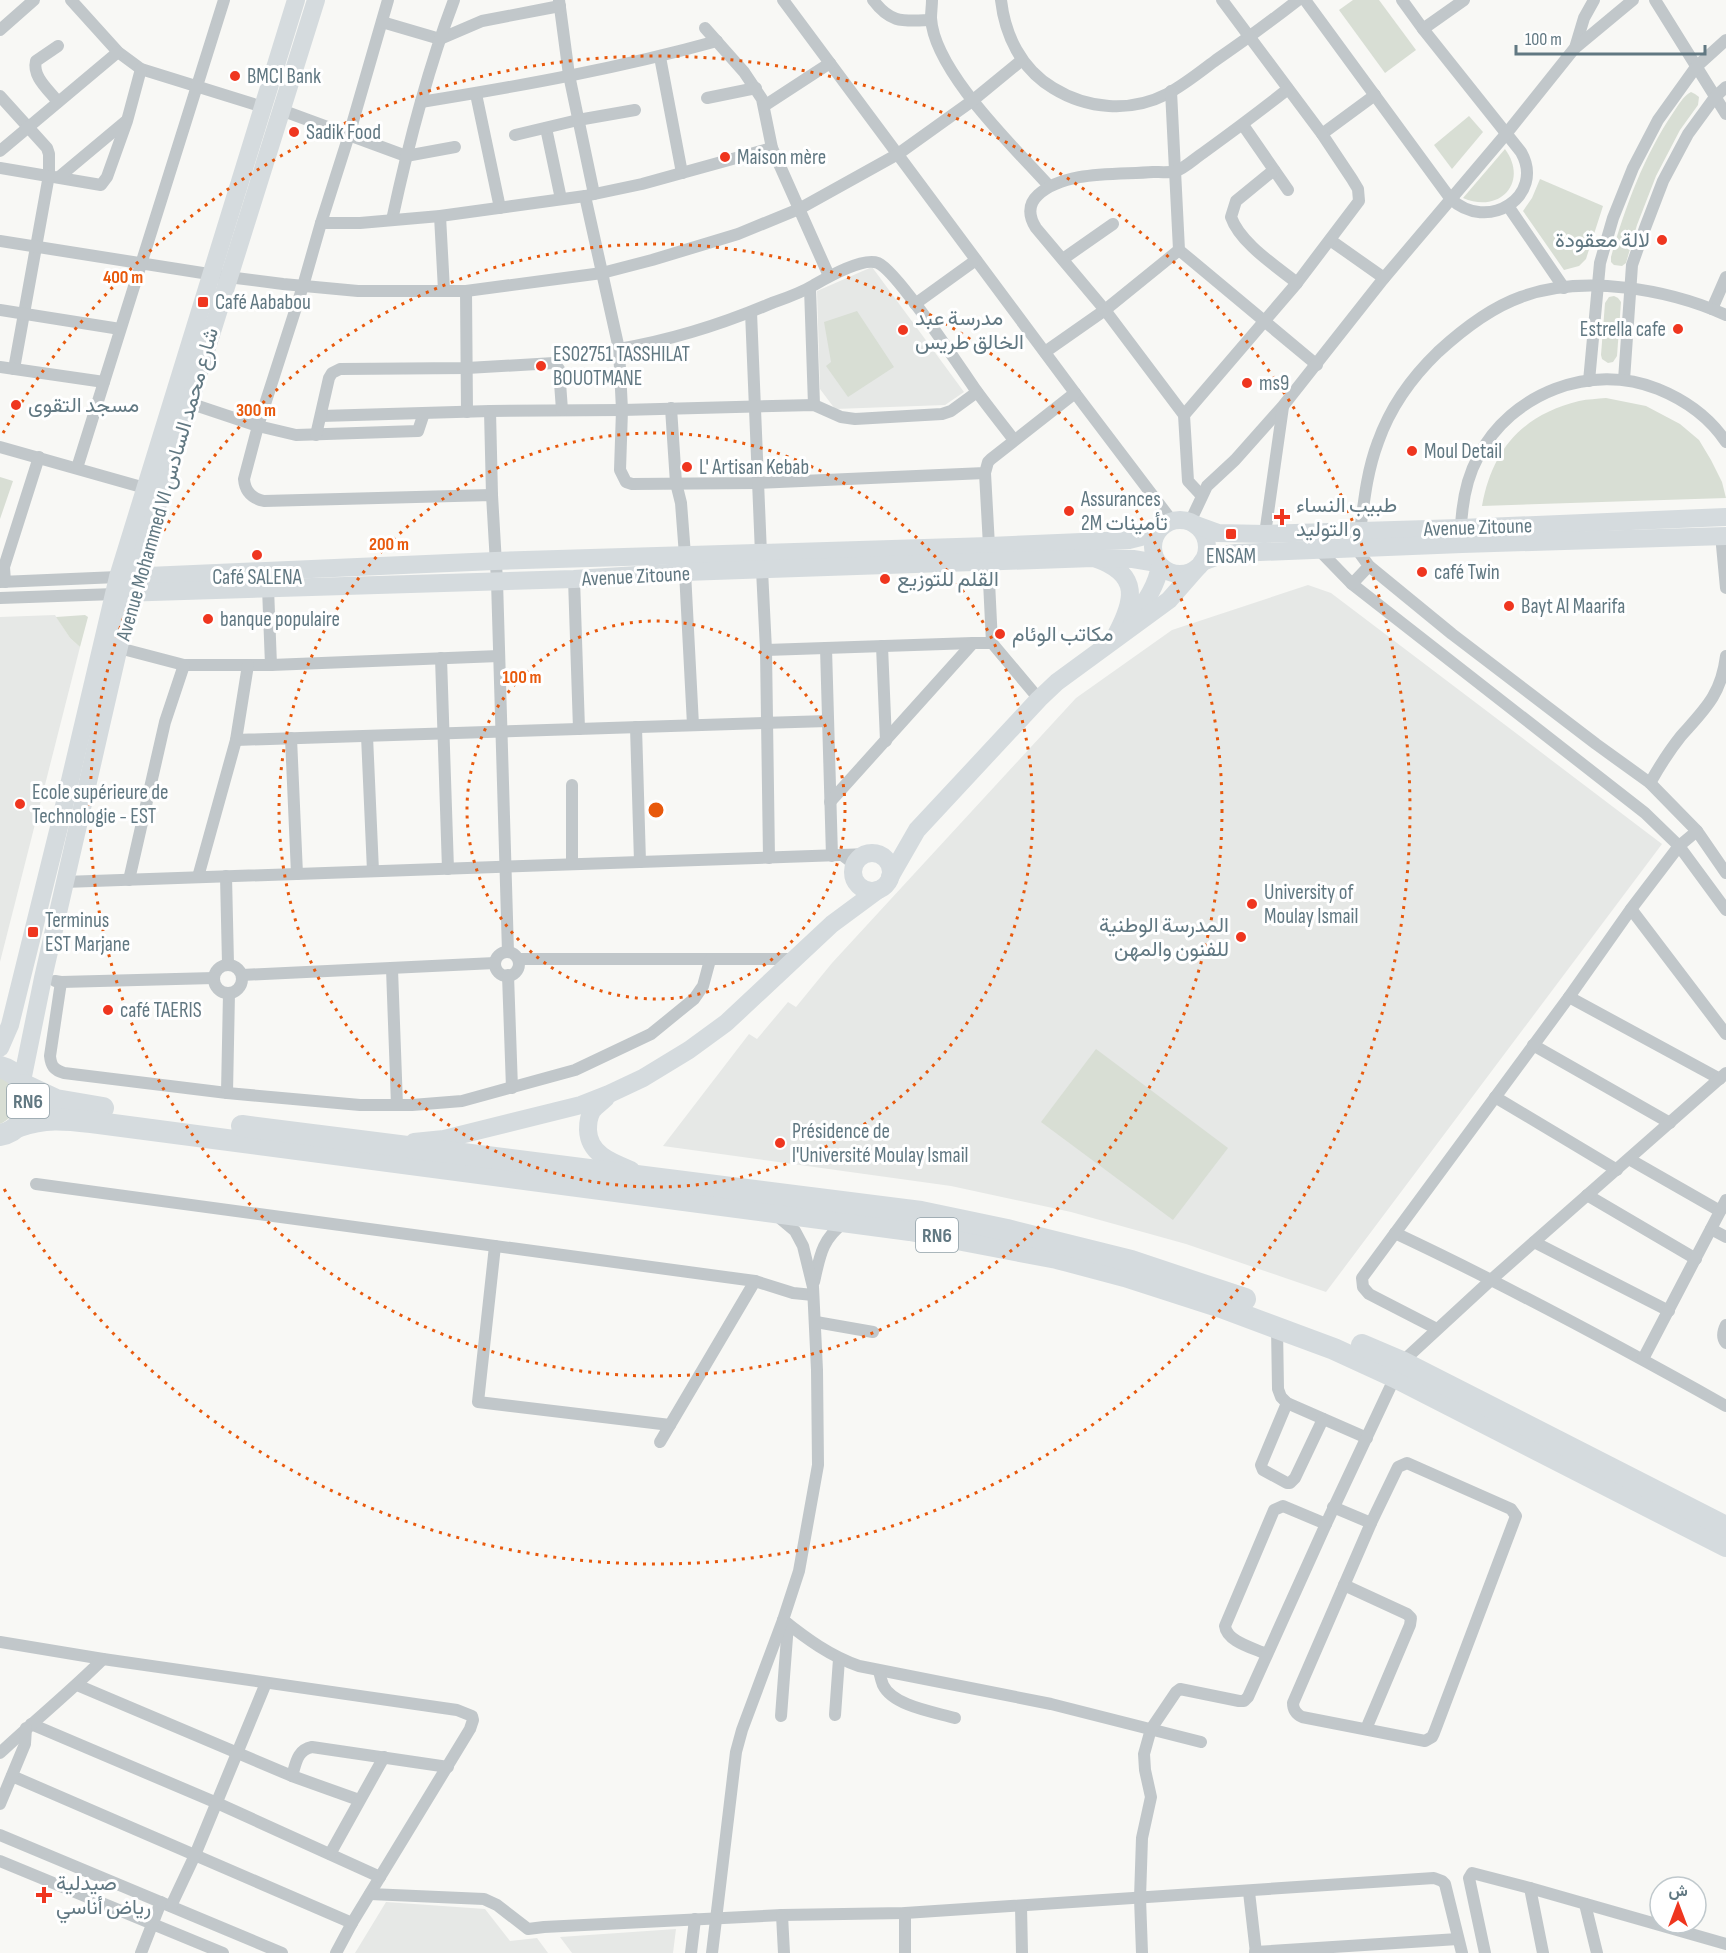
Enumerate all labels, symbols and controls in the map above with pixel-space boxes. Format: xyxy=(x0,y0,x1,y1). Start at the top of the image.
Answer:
scale bar xyxy=(1516,18,1705,56)
text: 100 m xyxy=(1525,29,1562,50)
place label: BMCI Bank xyxy=(247,64,321,89)
marker: BMCI Bank xyxy=(228,69,242,83)
place label: Sadik Food xyxy=(306,120,381,145)
marker: Sadik Food xyxy=(287,125,301,139)
place label: Maison mère xyxy=(737,145,826,170)
marker: Maison mère xyxy=(718,150,732,164)
place label: لالة معقودة xyxy=(1555,228,1650,253)
marker: لالة معقودة xyxy=(1655,233,1669,247)
text: 400 m xyxy=(103,267,143,288)
place label: Café Aababou xyxy=(215,290,311,315)
marker: Café Aababou xyxy=(196,295,210,309)
place label: مدرسة عبد الخالق طريس xyxy=(915,306,1024,355)
place label: Estrella cafe xyxy=(1580,317,1666,342)
marker: Estrella cafe xyxy=(1671,322,1685,336)
marker: مدرسة عبد الخالق طريس xyxy=(896,323,910,337)
street label: Avenue Mohammed VI شارع محمد السادس xyxy=(111,325,225,645)
place label: ES02751 TASSHILAT BOUOTMANE xyxy=(553,342,690,391)
marker: ES02751 TASSHILAT BOUOTMANE xyxy=(534,359,548,373)
place label: ms9 xyxy=(1259,371,1289,396)
marker: ms9 xyxy=(1240,376,1254,390)
place label: مسجد التقوى xyxy=(28,393,139,418)
marker: مسجد التقوى xyxy=(9,398,23,412)
text: 300 m xyxy=(236,400,276,421)
place label: Moul Detail xyxy=(1424,439,1502,464)
marker: Moul Detail xyxy=(1405,444,1419,458)
place label: L' Artisan Kebab xyxy=(699,455,809,480)
marker: L' Artisan Kebab xyxy=(680,460,694,474)
place label: Assurances 2M تأمينات xyxy=(1080,487,1168,536)
place label: طبيب النساء و التوليد xyxy=(1296,493,1397,542)
marker: Assurances 2M تأمينات xyxy=(1062,504,1076,518)
marker: طبيب النساء و التوليد xyxy=(1273,508,1291,526)
street label: Avenue Zitoune xyxy=(1422,513,1533,542)
marker: ENSAM xyxy=(1224,527,1238,541)
text: 200 m xyxy=(369,534,409,555)
place label: ENSAM xyxy=(1206,544,1256,569)
marker: Café SALENA xyxy=(250,548,264,562)
place label: café Twin xyxy=(1434,560,1500,585)
street label: Avenue Zitoune xyxy=(580,561,691,592)
place label: Café SALENA xyxy=(212,565,303,590)
marker: café Twin xyxy=(1415,565,1429,579)
place label: القلم للتوزيع xyxy=(897,567,999,593)
marker: القلم للتوزيع xyxy=(878,572,892,586)
place label: Bayt Al Maarifa xyxy=(1521,594,1625,619)
marker: Bayt Al Maarifa xyxy=(1502,599,1516,613)
place label: banque populaire xyxy=(220,607,340,632)
marker: banque populaire xyxy=(201,612,215,626)
place label: مكاتب الوئام xyxy=(1012,622,1113,648)
marker: مكاتب الوئام xyxy=(993,627,1007,641)
text: 100 m xyxy=(503,667,542,688)
place label: Ecole supérieure de Technologie - EST xyxy=(32,780,169,829)
marker: Ecole supérieure de Technologie - EST xyxy=(13,797,27,811)
centre of rings xyxy=(646,800,666,820)
place label: University of Moulay Ismail xyxy=(1264,880,1358,929)
marker: University of Moulay Ismail xyxy=(1245,897,1259,911)
place label: Terminus EST Marjane xyxy=(45,908,130,957)
place label: المدرسة الوطنية للفنون والمهن xyxy=(1099,913,1229,962)
marker: Terminus EST Marjane xyxy=(26,925,40,939)
marker: المدرسة الوطنية للفنون والمهن xyxy=(1234,930,1248,944)
place label: café TAERIS xyxy=(120,998,202,1023)
marker: café TAERIS xyxy=(101,1003,115,1017)
road number: RN6 xyxy=(7,1084,49,1118)
place label: Présidence de l'Université Moulay Ismail xyxy=(792,1119,968,1168)
marker: Présidence de l'Université Moulay Ismail xyxy=(773,1136,787,1150)
road number: RN6 xyxy=(916,1218,958,1252)
place label: صيدلية رياض أناسي xyxy=(56,1871,151,1924)
north arrow xyxy=(1648,1875,1708,1935)
text: ش xyxy=(1668,1882,1688,1901)
marker: صيدلية رياض أناسي xyxy=(37,1888,51,1902)

